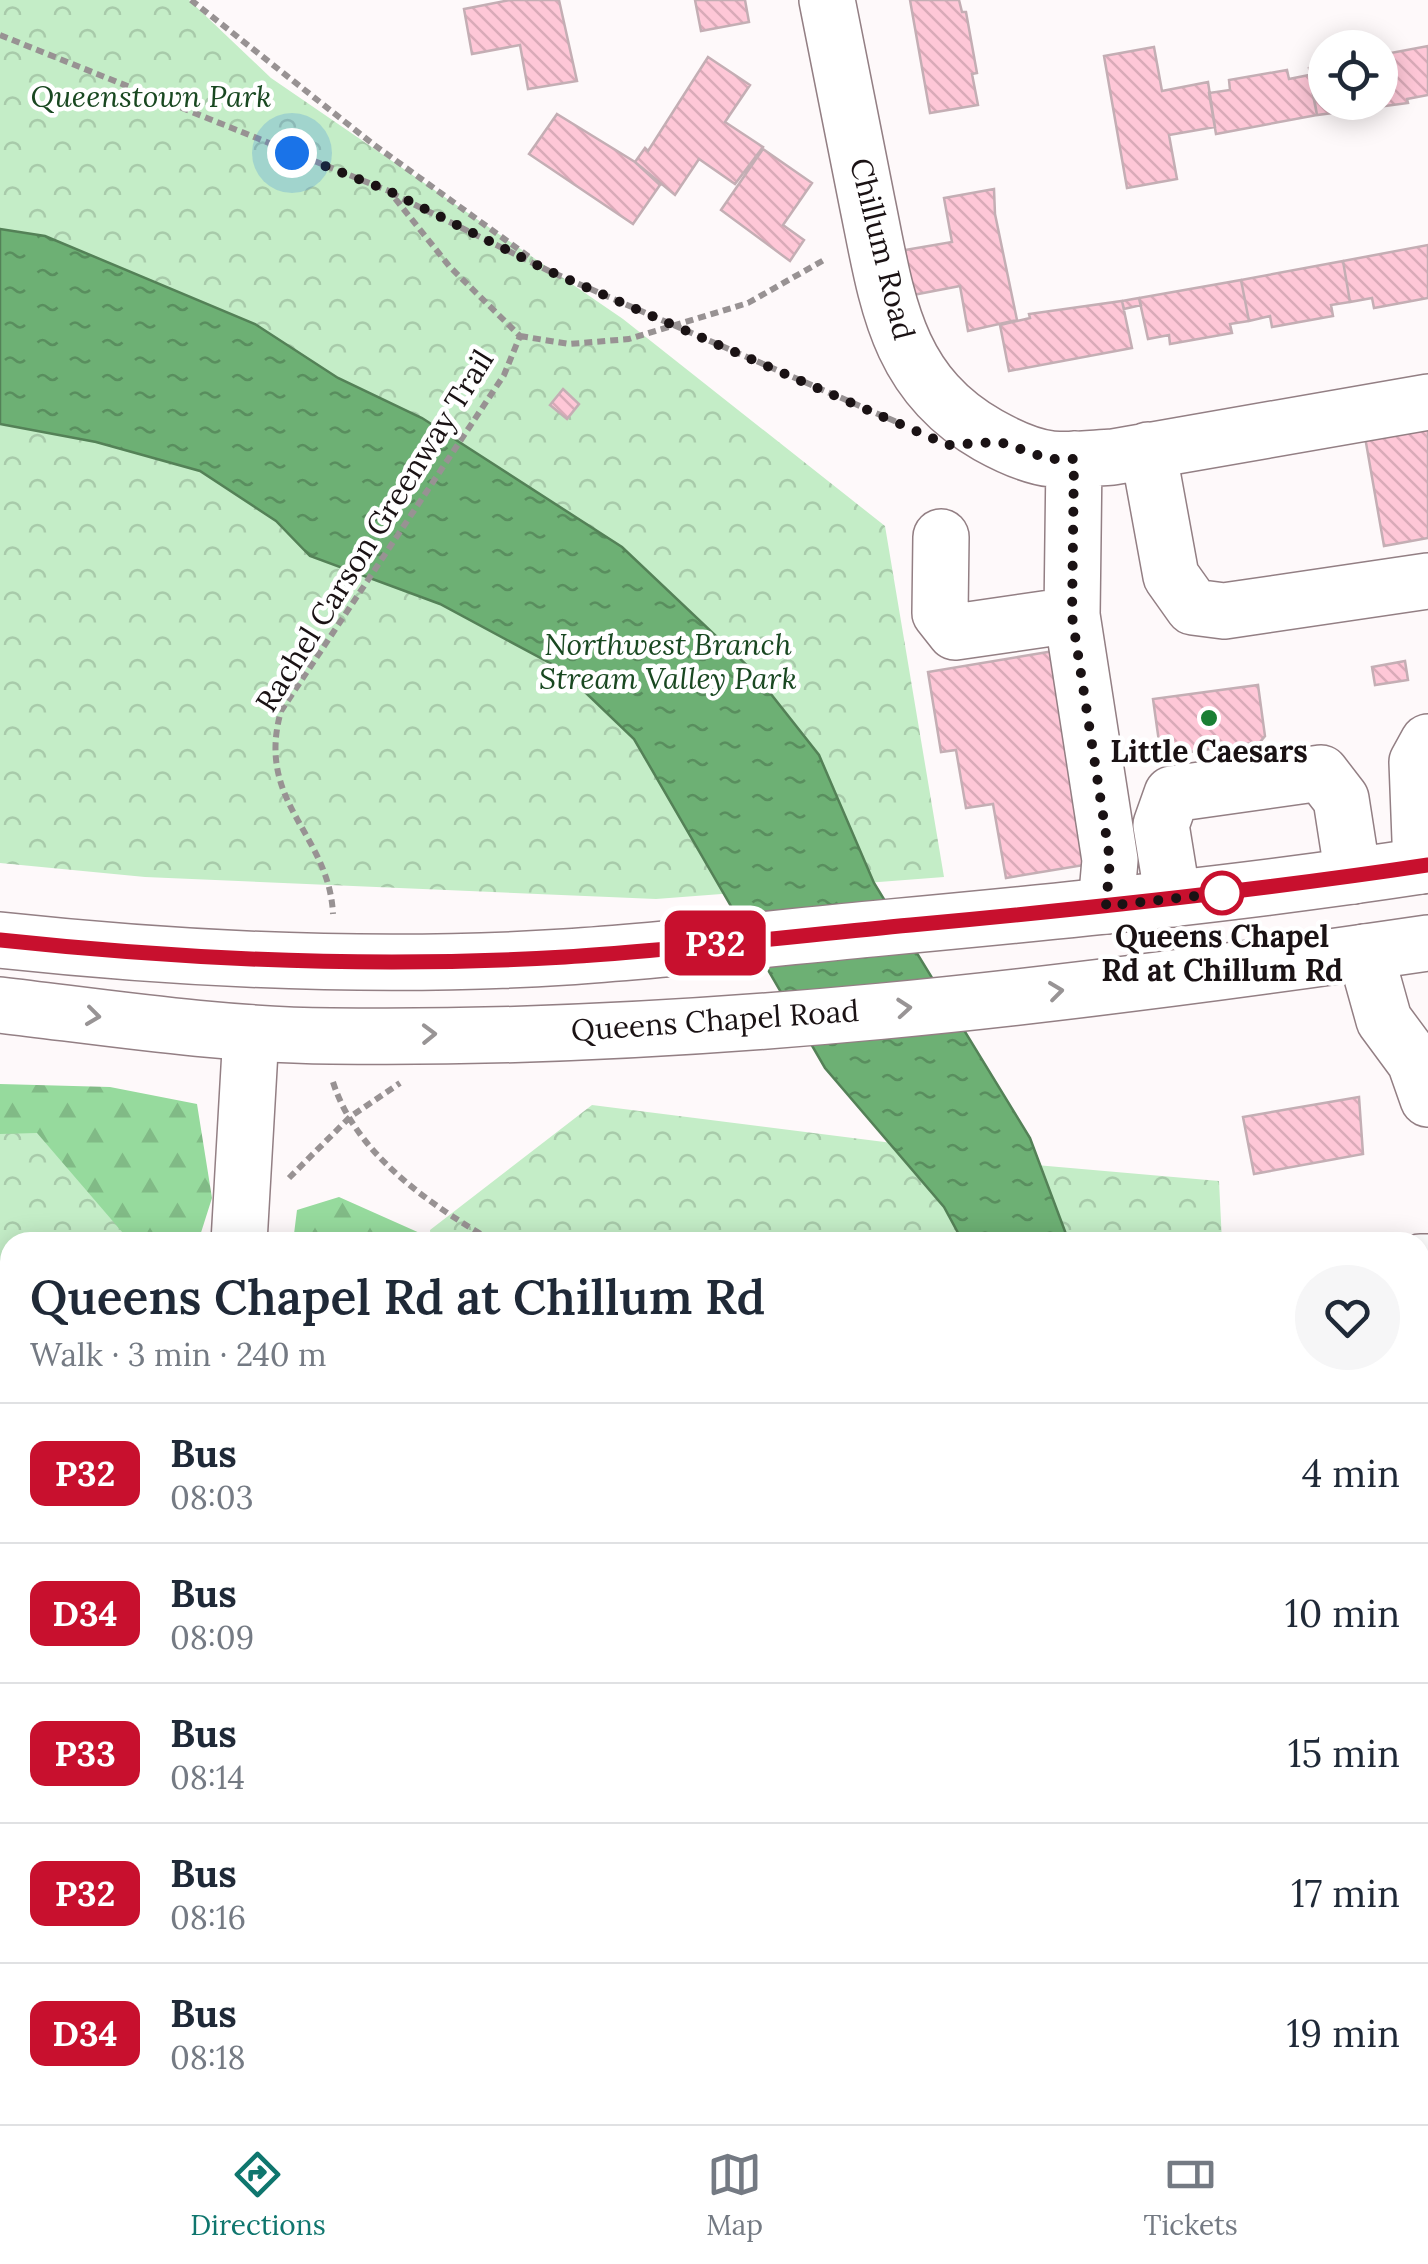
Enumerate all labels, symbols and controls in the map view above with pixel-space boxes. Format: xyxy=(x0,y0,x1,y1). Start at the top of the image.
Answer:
map controls xyxy=(1308,30,1398,120)
button: locate xyxy=(1308,30,1398,120)
park label: Queenstown Park xyxy=(30,77,272,115)
your location xyxy=(267,128,317,178)
street label: Chillum Road xyxy=(842,154,924,344)
street label: Rachel Carson Greenway Trail xyxy=(247,343,502,719)
park label: Northwest Branch Stream Valley Park xyxy=(539,625,797,697)
marker: Little Caesars xyxy=(1198,707,1220,729)
place label: Little Caesars xyxy=(1110,732,1308,770)
marker: Queens Chapel Rd at Chillum Rd xyxy=(1201,872,1243,914)
line badge: P32 xyxy=(658,910,772,976)
place label: Queens Chapel Rd at Chillum Rd xyxy=(1101,917,1343,989)
text: P32 xyxy=(685,921,745,966)
one-way arrow xyxy=(1049,981,1065,1002)
street label: Queens Chapel Road xyxy=(570,991,860,1049)
one-way arrow xyxy=(896,998,912,1019)
one-way arrow xyxy=(85,1005,101,1026)
one-way arrow xyxy=(421,1023,437,1044)
button: heart xyxy=(1295,1265,1400,1370)
text: Queens Chapel Rd at Chillum Rd xyxy=(30,1266,765,1327)
text: Walk · 3 min · 240 m xyxy=(30,1334,327,1375)
text: Bus xyxy=(170,1429,237,1477)
text: 4 min xyxy=(1302,1449,1400,1497)
text: P32 xyxy=(55,1451,115,1496)
text: 08:03 xyxy=(170,1477,254,1518)
text: Bus xyxy=(170,1569,237,1617)
text: 10 min xyxy=(1285,1589,1400,1637)
text: D34 xyxy=(52,1591,118,1636)
text: 08:09 xyxy=(170,1617,254,1658)
text: Bus xyxy=(170,1709,237,1757)
text: 15 min xyxy=(1288,1729,1400,1777)
text: P33 xyxy=(54,1731,116,1776)
text: 08:14 xyxy=(170,1757,245,1798)
text: Bus xyxy=(170,1849,237,1897)
text: 17 min xyxy=(1291,1869,1400,1917)
text: P32 xyxy=(55,1871,115,1916)
text: 08:16 xyxy=(170,1897,246,1938)
text: Bus xyxy=(170,1989,237,2037)
text: 19 min xyxy=(1286,2009,1400,2057)
text: D34 xyxy=(52,2011,118,2056)
text: 08:18 xyxy=(170,2037,246,2078)
tab: Directions xyxy=(190,2147,326,2243)
tab: Map xyxy=(706,2147,763,2243)
tab: Tickets xyxy=(1143,2147,1238,2243)

